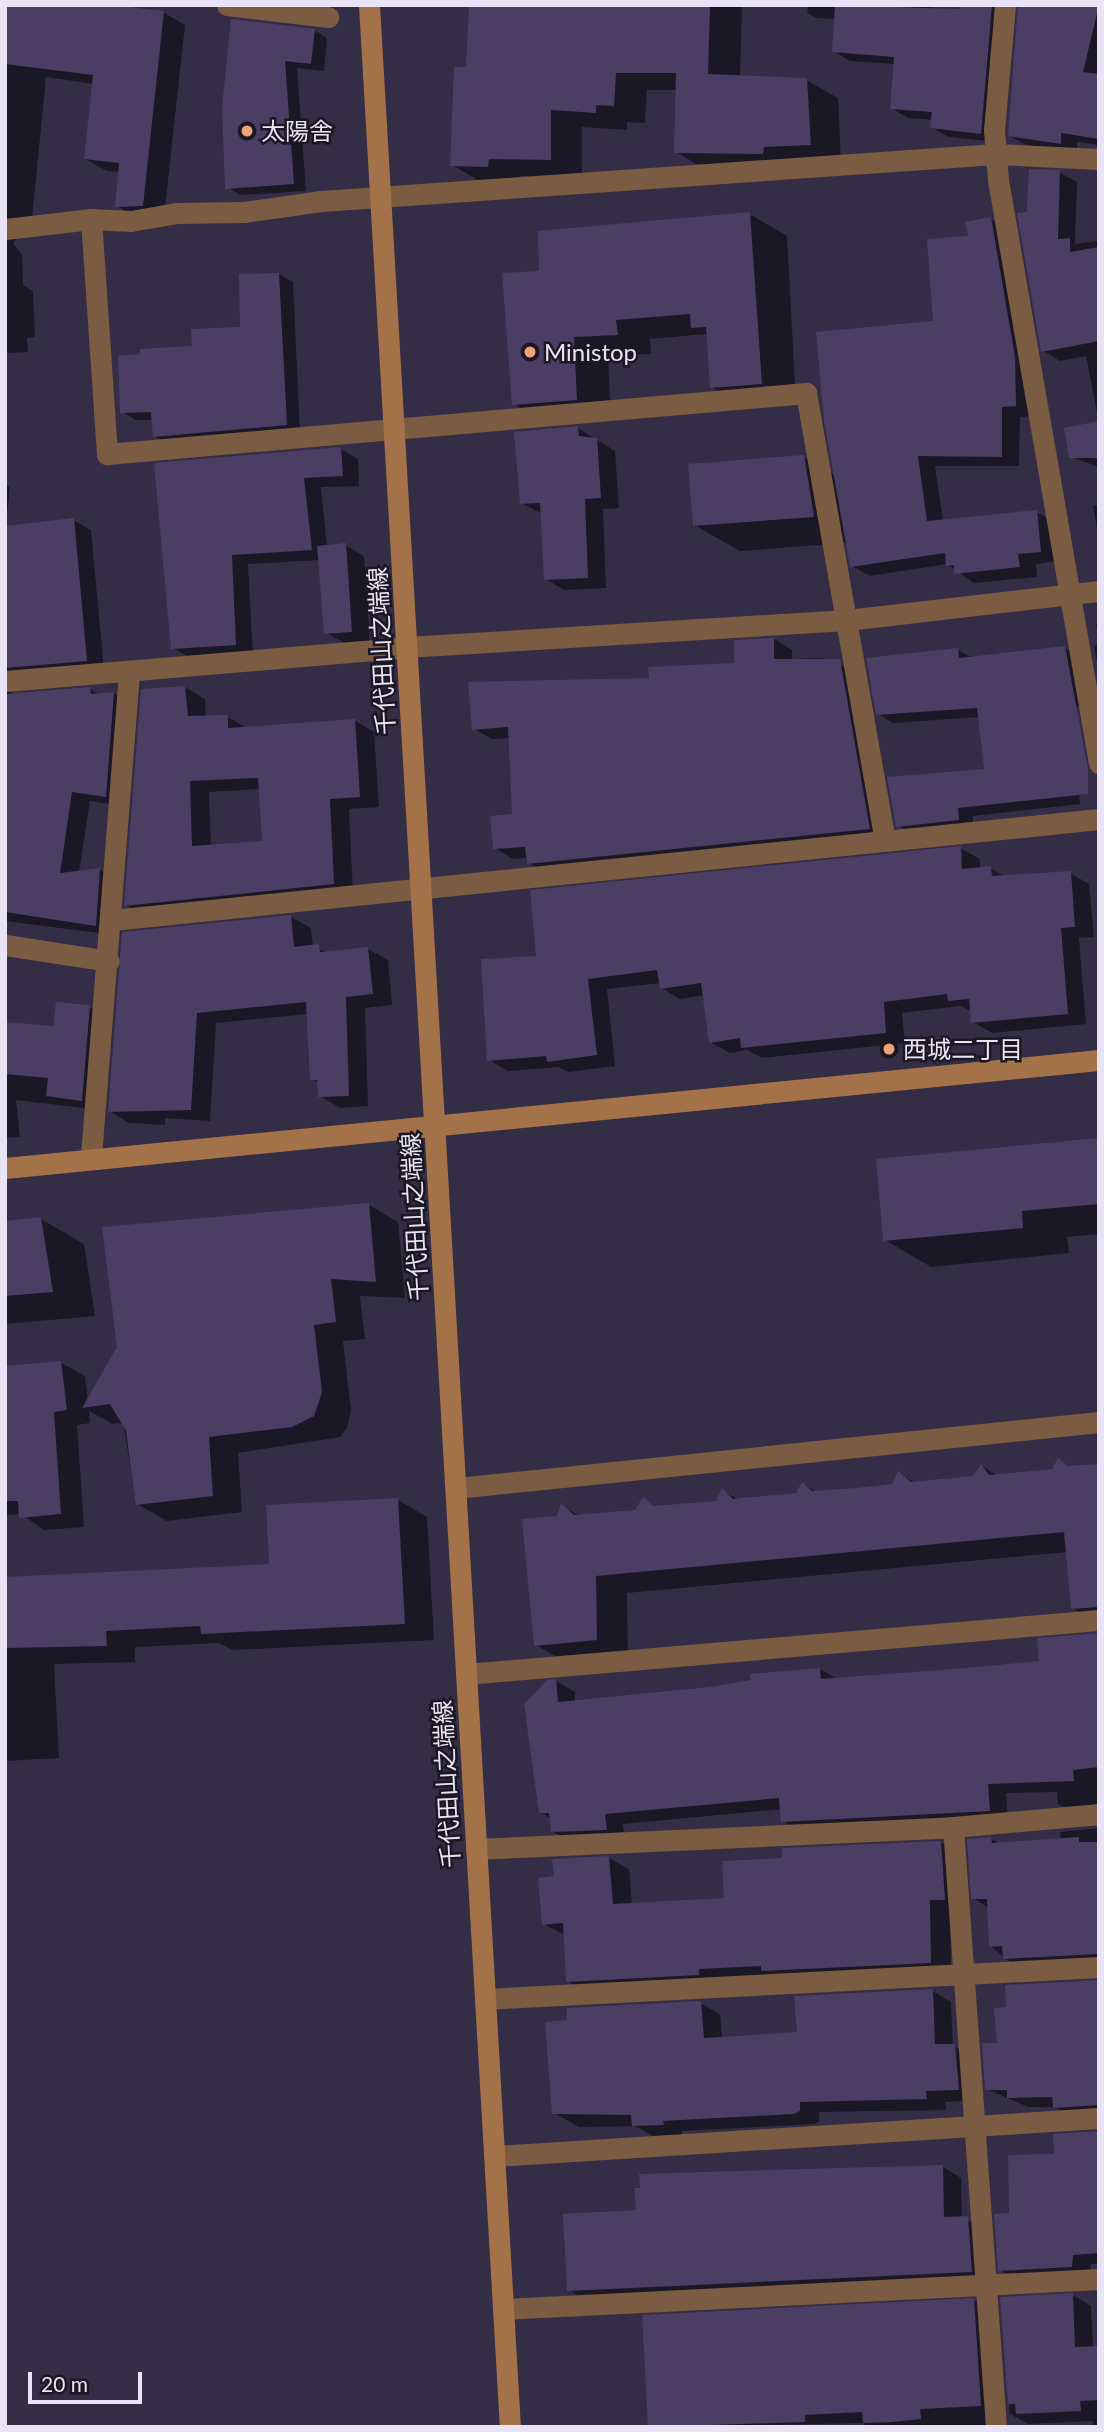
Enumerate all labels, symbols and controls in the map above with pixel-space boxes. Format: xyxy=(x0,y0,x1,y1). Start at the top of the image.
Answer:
place label: 太陽舎 xyxy=(261,117,333,145)
marker: 太陽舎 xyxy=(239,123,255,139)
place label: Ministop xyxy=(544,338,637,366)
marker: Ministop xyxy=(522,344,538,360)
street label: 千代田山之端線 xyxy=(362,566,400,736)
place label: 西城二丁目 xyxy=(903,1035,1023,1063)
marker: 西城二丁目 xyxy=(881,1041,897,1057)
street label: 千代田山之端線 xyxy=(395,1132,433,1302)
street label: 千代田山之端線 xyxy=(427,1699,465,1869)
scale bar xyxy=(32,2358,145,2402)
text: 20 m xyxy=(41,2371,88,2396)

